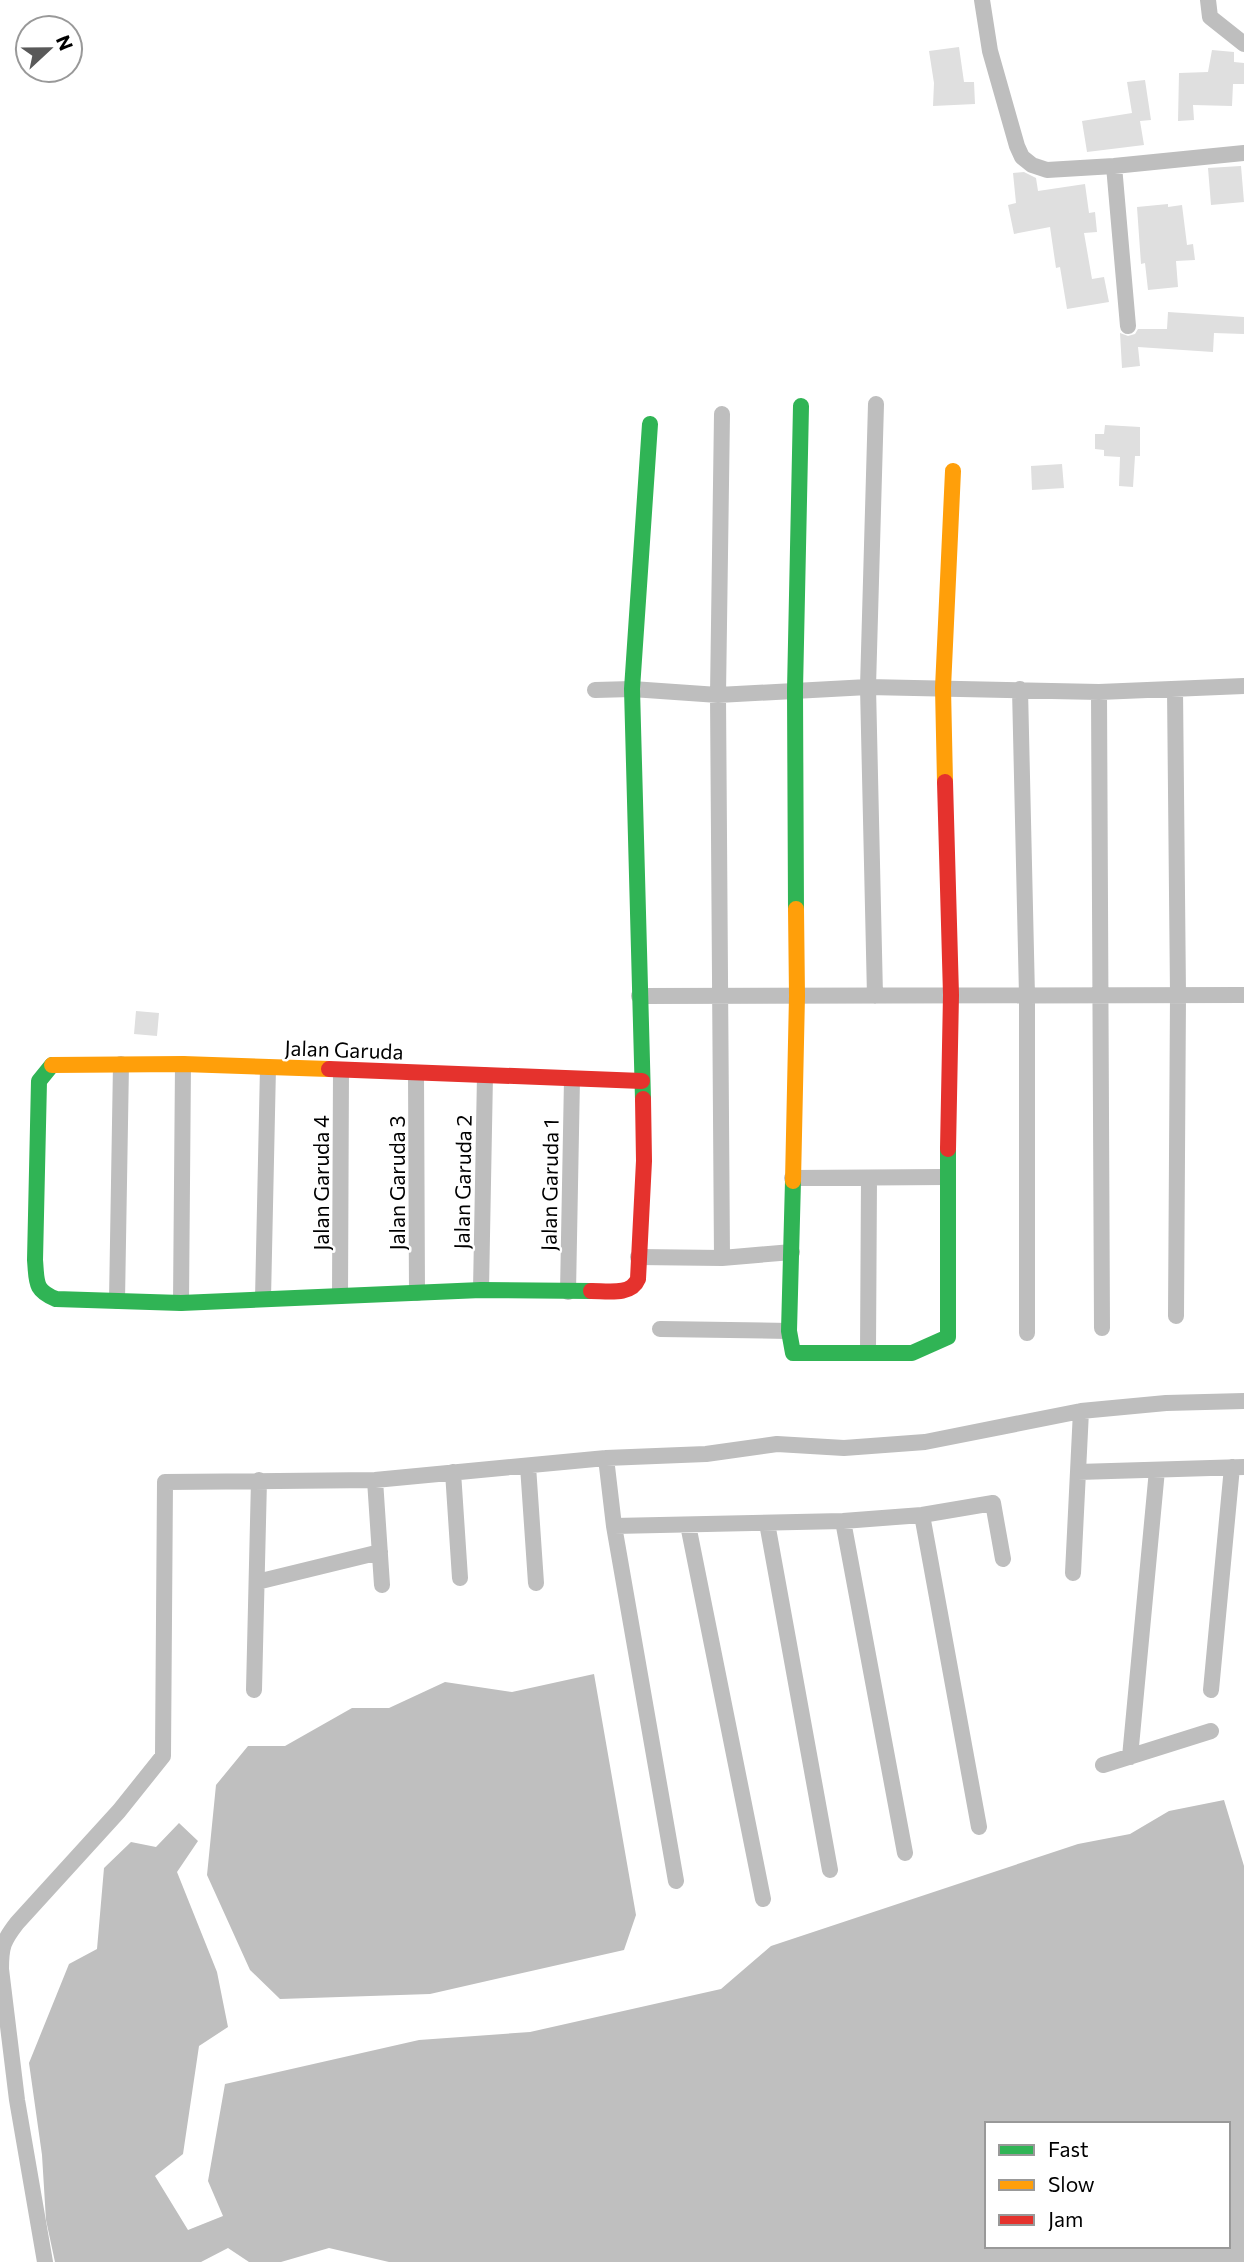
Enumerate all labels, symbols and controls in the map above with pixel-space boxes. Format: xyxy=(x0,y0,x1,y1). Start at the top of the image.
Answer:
north arrow xyxy=(14,14,84,84)
text: N xyxy=(52,32,79,53)
street label: Jalan Garuda xyxy=(284,1034,404,1064)
street label: Jalan Garuda 2 xyxy=(448,1114,476,1250)
street label: Jalan Garuda 4 xyxy=(308,1115,333,1251)
street label: Jalan Garuda 3 xyxy=(384,1115,409,1251)
street label: Jalan Garuda 1 xyxy=(535,1119,563,1251)
legend xyxy=(985,2122,1230,2248)
text: Fast xyxy=(1048,2136,1089,2161)
text: Slow xyxy=(1048,2171,1095,2196)
text: Jam xyxy=(1048,2206,1083,2231)

